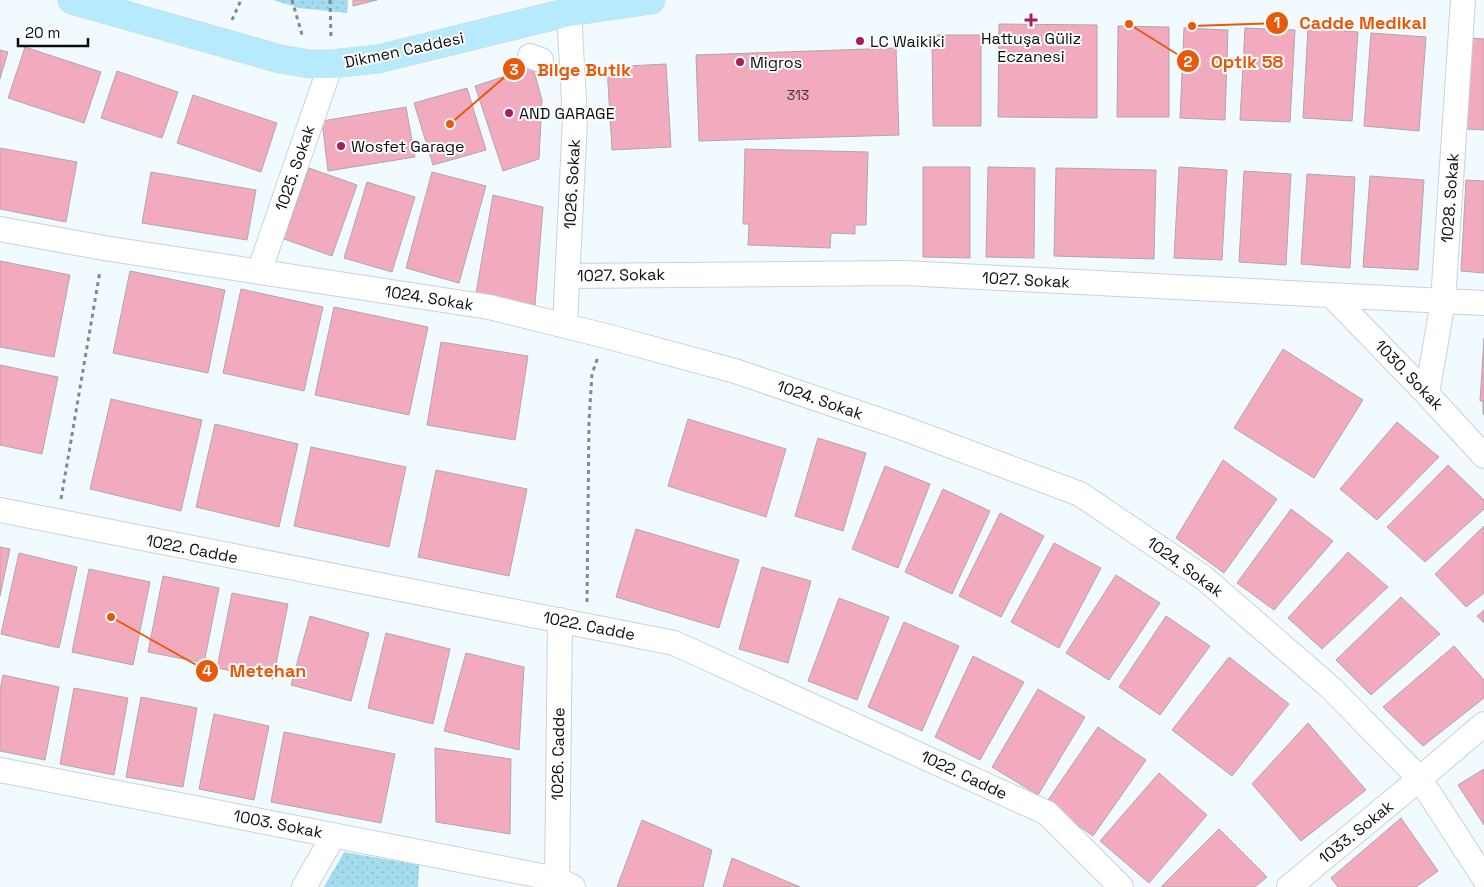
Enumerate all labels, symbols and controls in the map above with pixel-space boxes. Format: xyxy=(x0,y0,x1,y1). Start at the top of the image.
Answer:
callout: Cadde Medikal xyxy=(1264,6,1437,39)
text: Cadde Medikal xyxy=(1299,11,1427,34)
text: 1 xyxy=(1274,13,1280,32)
marker: Hattuşa Güliz Eczanesi xyxy=(1025,14,1037,26)
scale bar xyxy=(18,15,88,47)
text: 20 m xyxy=(25,23,60,42)
street label: Dikmen Caddesi xyxy=(342,27,466,73)
place label: Hattuşa Güliz Eczanesi xyxy=(981,28,1081,67)
place label: LC Waikiki xyxy=(870,31,945,52)
marker: LC Waikiki xyxy=(854,35,866,47)
callout: Optik 58 xyxy=(1176,45,1294,78)
text: Optik 58 xyxy=(1211,50,1284,73)
place label: Migros xyxy=(750,52,802,73)
text: 2 xyxy=(1184,52,1193,71)
callout: Bilge Butik xyxy=(502,53,641,86)
marker: Migros xyxy=(734,56,746,68)
text: Bilge Butik xyxy=(537,58,631,81)
text: 3 xyxy=(509,60,519,79)
house number: 313 xyxy=(787,86,809,104)
place label: AND GARAGE xyxy=(519,103,615,124)
marker: AND GARAGE xyxy=(503,107,515,119)
street label: 1025. Sokak xyxy=(270,122,320,214)
place label: Wosfet Garage xyxy=(351,136,465,157)
street label: 1026. Sokak xyxy=(559,138,585,229)
marker: Wosfet Garage xyxy=(335,140,347,152)
street label: 1028. Sokak xyxy=(1436,152,1464,244)
street label: 1027. Sokak xyxy=(577,264,666,286)
street label: 1027. Sokak xyxy=(982,267,1071,293)
street label: 1024. Sokak xyxy=(383,281,475,315)
street label: 1030. Sokak xyxy=(1370,335,1448,415)
street label: 1024. Sokak xyxy=(774,375,866,425)
street label: 1022. Cadde xyxy=(144,530,240,568)
street label: 1024. Sokak xyxy=(1143,532,1228,602)
street label: 1022. Cadde xyxy=(541,607,637,645)
callout: Metehan xyxy=(195,654,316,687)
text: Metehan xyxy=(230,659,306,682)
text: 4 xyxy=(202,661,212,680)
street label: 1026. Cadde xyxy=(547,707,569,801)
street label: 1022. Cadde xyxy=(917,746,1011,804)
street label: 1033. Sokak xyxy=(1314,795,1398,868)
street label: 1003. Sokak xyxy=(232,805,325,843)

